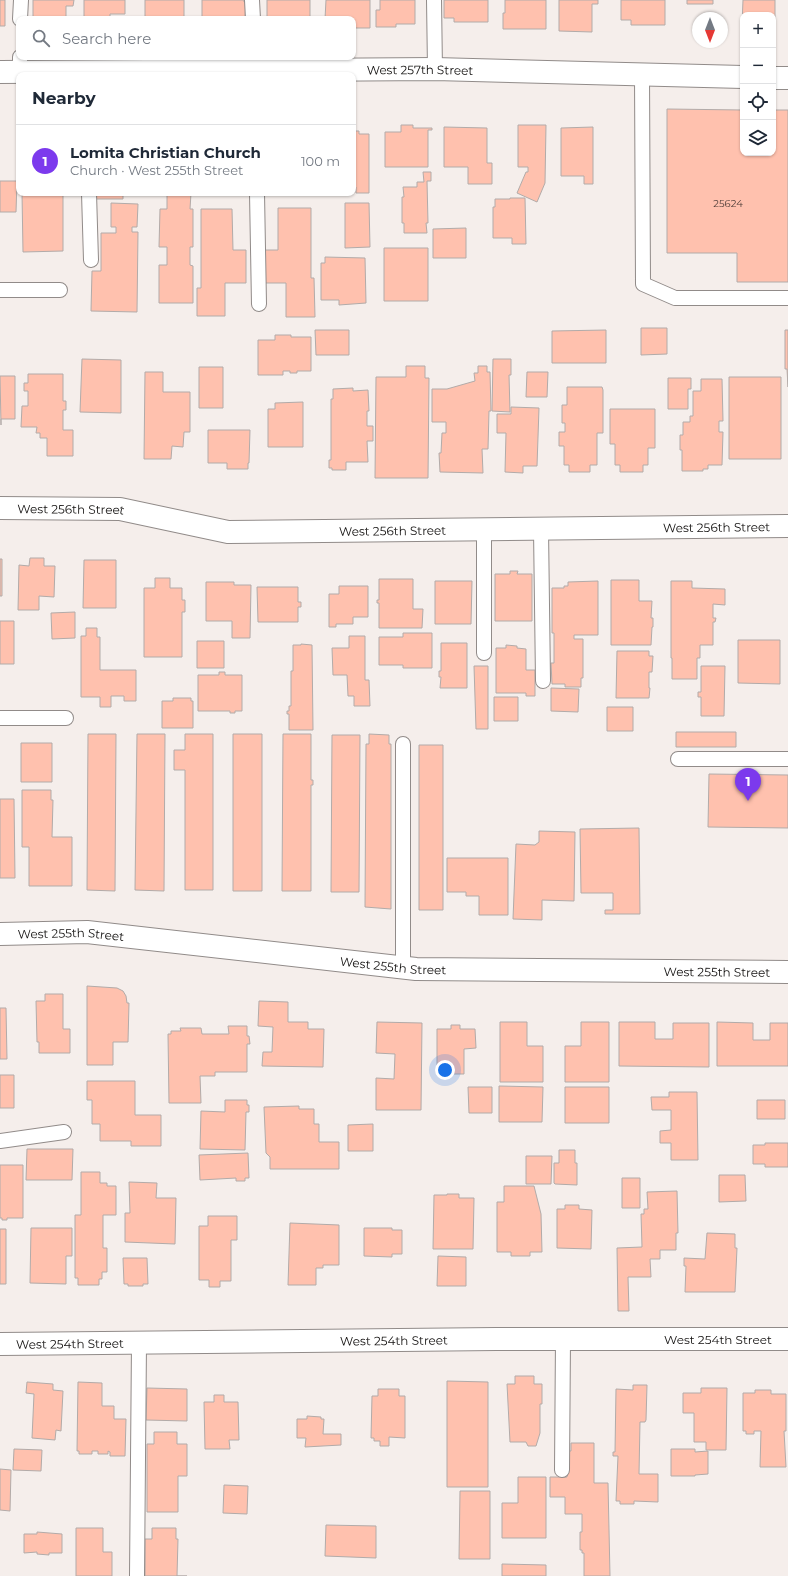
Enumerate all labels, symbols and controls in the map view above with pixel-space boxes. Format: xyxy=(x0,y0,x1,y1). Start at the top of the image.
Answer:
north arrow xyxy=(692,12,728,48)
map controls xyxy=(740,12,776,156)
button: + xyxy=(740,12,776,48)
search box xyxy=(16,16,356,60)
icon: search xyxy=(30,27,52,49)
text: Search here xyxy=(62,29,151,48)
button: − xyxy=(740,48,776,84)
street label: West 257th Street xyxy=(367,61,474,77)
button: locate xyxy=(740,84,776,120)
text: Nearby xyxy=(32,88,96,108)
button: layers xyxy=(740,120,776,156)
text: Lomita Christian Church xyxy=(70,143,261,162)
text: 1 xyxy=(42,153,48,169)
text: 100 m xyxy=(301,153,340,169)
text: Church · West 255th Street xyxy=(70,162,243,178)
house number: 25624 xyxy=(713,197,743,210)
street label: West 256th Street xyxy=(17,501,126,517)
street label: West 256th Street xyxy=(663,519,770,535)
street label: West 256th Street xyxy=(339,522,446,538)
pin: 1 xyxy=(735,768,761,801)
street label: West 255th Street xyxy=(17,924,125,944)
street label: West 255th Street xyxy=(339,953,446,977)
street label: West 255th Street xyxy=(664,963,770,979)
your location xyxy=(435,1060,455,1080)
street label: West 254th Street xyxy=(340,1332,448,1348)
street label: West 254th Street xyxy=(664,1332,772,1347)
street label: West 254th Street xyxy=(16,1335,124,1351)

